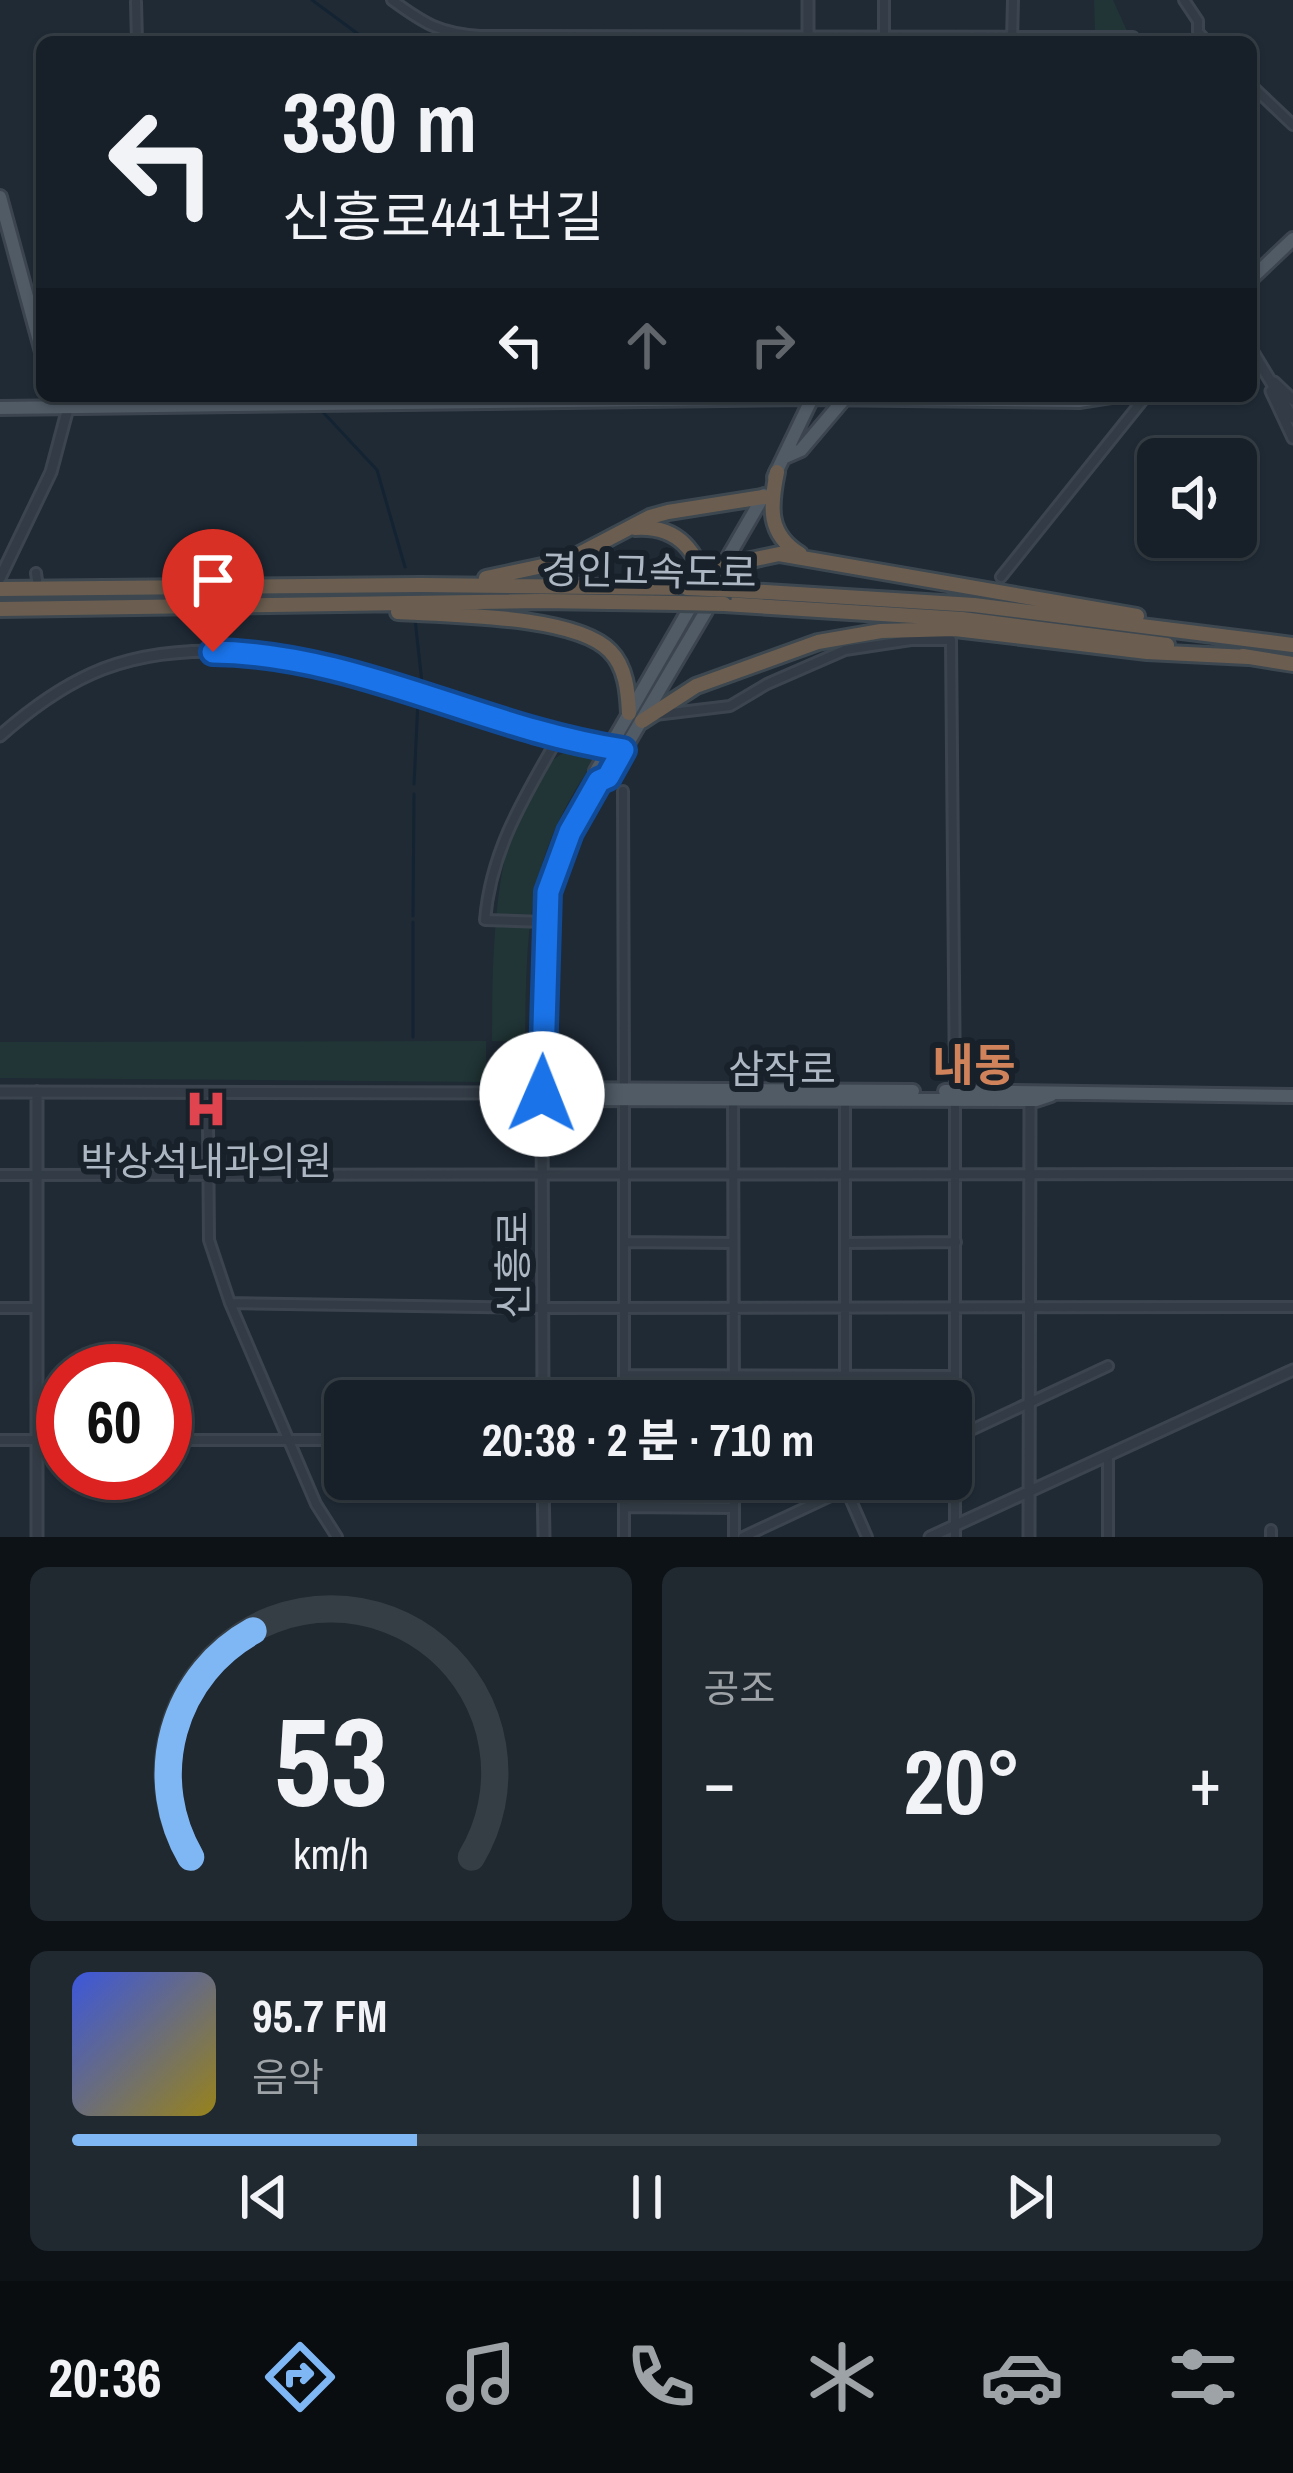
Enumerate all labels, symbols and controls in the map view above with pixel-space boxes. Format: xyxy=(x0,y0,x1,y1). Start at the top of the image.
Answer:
text: 330 m xyxy=(282,65,477,178)
icon: left xyxy=(84,84,240,240)
text: 신흥로441번길 xyxy=(282,180,604,253)
icon: left xyxy=(488,312,554,378)
icon: ahead xyxy=(614,312,680,378)
icon: right xyxy=(740,312,806,378)
map controls xyxy=(1137,438,1257,558)
button: sound xyxy=(1137,438,1257,558)
pin xyxy=(162,529,264,652)
street label: 경인고속도로 xyxy=(541,543,757,599)
icon: arrive xyxy=(180,547,246,613)
position arrow xyxy=(479,1031,605,1157)
district label: 내동 xyxy=(933,1034,1015,1095)
street label: 삼작로 xyxy=(728,1043,836,1095)
hospital icon: 박상석내과의원 xyxy=(183,1086,229,1132)
place label: 박상석내과의원 xyxy=(80,1135,332,1187)
street label: 신흥로 xyxy=(487,1211,539,1319)
speed limit sign: 60 xyxy=(36,1344,192,1500)
text: 20:38 · 2 분 · 710 m xyxy=(482,1409,814,1470)
text: 공조 xyxy=(704,1662,775,1714)
text: 53 xyxy=(274,1677,388,1845)
text: 20° xyxy=(903,1721,1021,1842)
text: − xyxy=(704,1737,735,1826)
text: + xyxy=(1189,1737,1221,1826)
text: km/h xyxy=(293,1825,369,1882)
text: 95.7 FM xyxy=(252,1985,387,2046)
text: 음악 xyxy=(252,2051,324,2103)
icon: previous xyxy=(231,2164,297,2230)
icon: pause xyxy=(614,2164,680,2230)
icon: next xyxy=(997,2164,1063,2230)
icon: directions xyxy=(258,2335,342,2419)
icon: music xyxy=(439,2335,523,2419)
icon: phone xyxy=(619,2335,703,2419)
icon: climate xyxy=(800,2335,884,2419)
icon: car xyxy=(980,2335,1064,2419)
icon: filters xyxy=(1161,2335,1245,2419)
text: 20:36 xyxy=(48,2341,162,2414)

